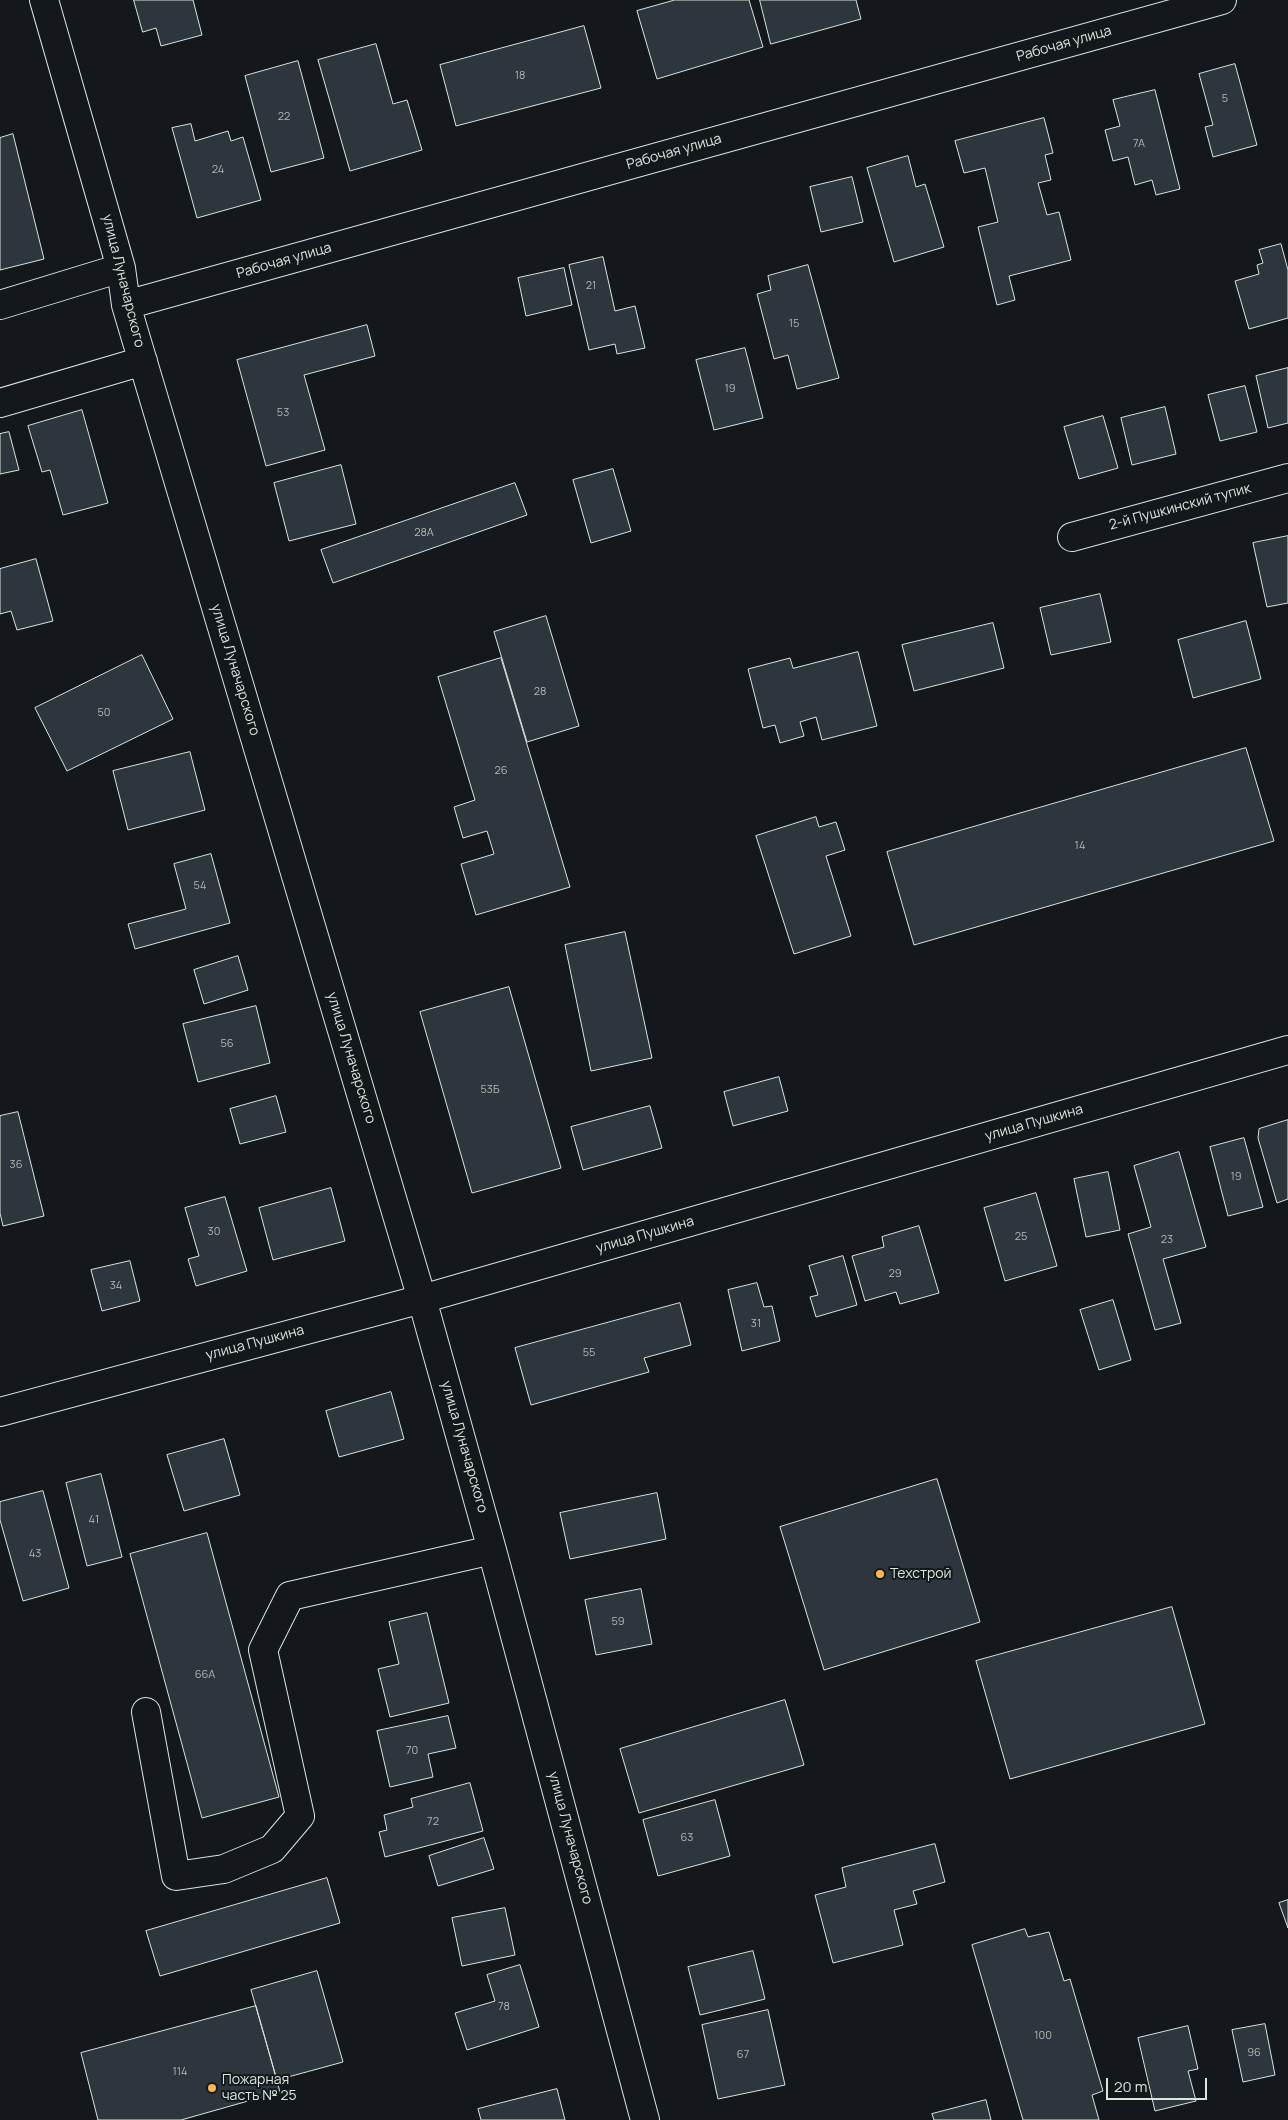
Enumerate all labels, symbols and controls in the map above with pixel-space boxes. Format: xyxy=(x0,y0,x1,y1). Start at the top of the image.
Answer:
street label: Рабочая улица xyxy=(1015,22,1113,66)
house number: 18 xyxy=(515,69,525,83)
house number: 5 xyxy=(1222,92,1228,106)
house number: 22 xyxy=(278,110,290,124)
street label: Рабочая улица xyxy=(625,130,723,174)
house number: 7А xyxy=(1133,137,1145,151)
house number: 24 xyxy=(212,163,224,177)
street label: улица Луначарского xyxy=(98,213,148,349)
street label: Рабочая улица xyxy=(235,239,333,283)
house number: 21 xyxy=(586,279,596,293)
house number: 15 xyxy=(789,317,799,331)
house number: 19 xyxy=(724,382,736,396)
house number: 53 xyxy=(277,406,289,420)
street label: 2-й Пушкинский тупик xyxy=(1107,480,1253,534)
house number: 28А xyxy=(414,526,434,540)
street label: улица Луначарского xyxy=(207,602,263,738)
house number: 28 xyxy=(534,685,546,699)
house number: 50 xyxy=(97,706,111,720)
house number: 26 xyxy=(494,764,508,778)
house number: 14 xyxy=(1075,839,1085,853)
house number: 54 xyxy=(194,879,206,893)
street label: улица Луначарского xyxy=(323,990,379,1126)
house number: 56 xyxy=(220,1037,234,1051)
house number: 53Б xyxy=(480,1083,500,1097)
street label: улица Пушкина xyxy=(983,1101,1085,1145)
house number: 36 xyxy=(10,1158,22,1172)
house number: 19 xyxy=(1230,1170,1242,1184)
street label: улица Пушкина xyxy=(594,1213,696,1257)
house number: 30 xyxy=(208,1225,220,1239)
house number: 25 xyxy=(1015,1230,1027,1244)
house number: 23 xyxy=(1161,1233,1173,1247)
house number: 29 xyxy=(888,1267,902,1281)
house number: 34 xyxy=(110,1279,122,1293)
house number: 31 xyxy=(751,1317,761,1331)
street label: улица Пушкина xyxy=(204,1322,306,1364)
house number: 55 xyxy=(583,1346,595,1360)
street label: улица Луначарского xyxy=(437,1379,491,1515)
house number: 41 xyxy=(89,1513,99,1527)
house number: 43 xyxy=(29,1547,41,1561)
place label: Техстрой xyxy=(890,1566,952,1582)
marker: Техстрой xyxy=(874,1568,886,1580)
house number: 59 xyxy=(611,1615,625,1629)
house number: 66А xyxy=(195,1668,215,1682)
house number: 70 xyxy=(406,1744,418,1758)
street label: улица Луначарского xyxy=(544,1770,596,1906)
house number: 72 xyxy=(427,1815,439,1829)
house number: 63 xyxy=(681,1831,693,1845)
house number: 78 xyxy=(498,2000,510,2014)
house number: 100 xyxy=(1034,2029,1052,2043)
house number: 96 xyxy=(1247,2046,1261,2060)
house number: 67 xyxy=(737,2048,749,2062)
house number: 114 xyxy=(172,2065,188,2079)
scale bar xyxy=(1108,2068,1209,2100)
place label: Пожарная часть № 25 xyxy=(222,2072,297,2104)
text: 20 m xyxy=(1114,2076,1147,2097)
marker: Пожарная часть № 25 xyxy=(206,2082,218,2094)

